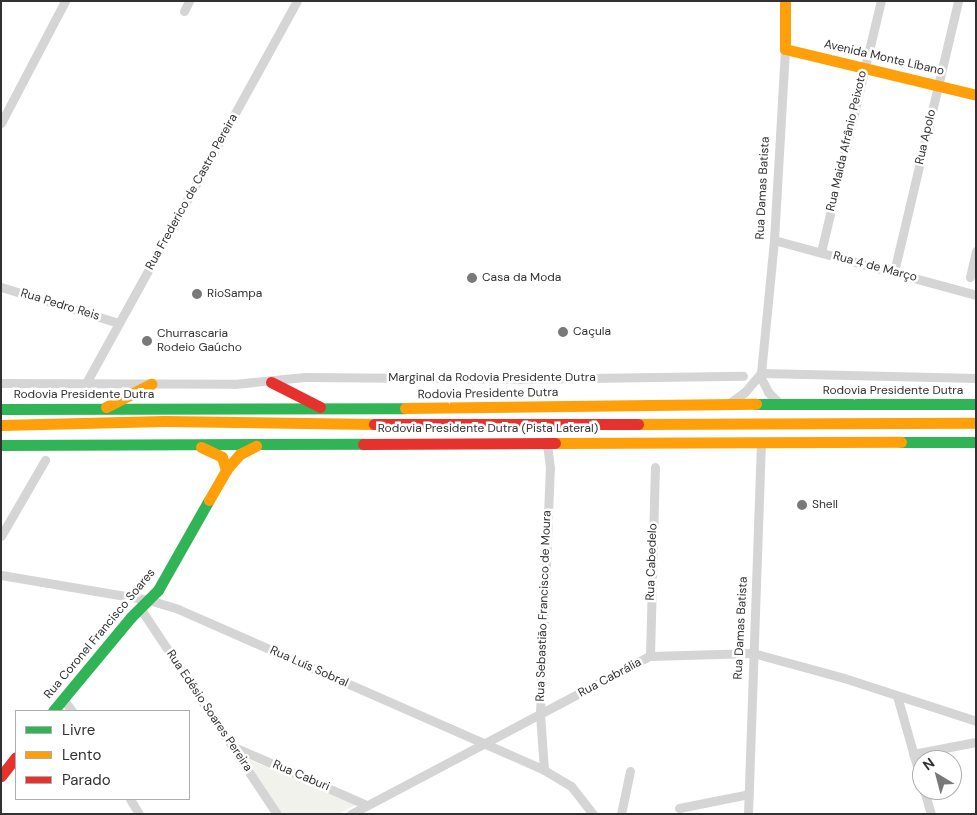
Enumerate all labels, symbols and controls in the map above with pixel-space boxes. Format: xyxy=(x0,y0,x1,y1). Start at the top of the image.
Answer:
street label: Avenida Monte Líbano xyxy=(823,37,945,79)
street label: Rua Maida Afrânio Peixoto xyxy=(824,69,870,213)
street label: Rua Apolo xyxy=(913,108,939,166)
street label: Rua Frederico de Castro Pereira xyxy=(143,112,241,272)
street label: Rua Damas Batista xyxy=(753,136,773,240)
street label: Rua 4 de Março xyxy=(831,249,919,285)
place label: Casa da Moda xyxy=(482,271,561,285)
marker: Casa da Moda xyxy=(466,272,478,284)
street label: Rua Pedro Reis xyxy=(19,286,101,324)
place label: RioSampa xyxy=(207,287,262,301)
marker: RioSampa xyxy=(191,288,203,300)
place label: Caçula xyxy=(573,325,611,339)
marker: Caçula xyxy=(557,326,569,338)
place label: Churrascaria Rodeio Gaúcho xyxy=(157,327,242,355)
marker: Churrascaria Rodeio Gaúcho xyxy=(141,335,153,347)
street label: Marginal da Rodovia Presidente Dutra xyxy=(388,371,596,385)
street label: Rodovia Presidente Dutra xyxy=(823,384,963,398)
street label: Rodovia Presidente Dutra xyxy=(418,386,558,402)
street label: Rodovia Presidente Dutra xyxy=(14,388,154,402)
street label: Rodovia Presidente Dutra (Pista Lateral) xyxy=(378,422,598,436)
place label: Shell xyxy=(812,498,838,512)
marker: Shell xyxy=(796,499,808,511)
street label: Rua Sebastião Francisco de Moura xyxy=(533,510,555,702)
street label: Rua Cabedelo xyxy=(643,523,661,601)
street label: Rua Coronel Francisco Soares xyxy=(41,566,159,702)
street label: Rua Damas Batista xyxy=(731,576,751,680)
street label: Rua Luís Sobral xyxy=(268,643,350,691)
street label: Rua Edésio Soares Pereira xyxy=(163,648,255,774)
street label: Rua Cabrália xyxy=(576,655,644,701)
legend xyxy=(15,710,190,800)
text: Livre xyxy=(62,720,95,740)
text: Lento xyxy=(62,745,101,765)
north arrow xyxy=(912,750,962,800)
text: N xyxy=(919,754,938,774)
street label: Rua Caburi xyxy=(270,758,332,794)
text: Parado xyxy=(62,770,111,790)

